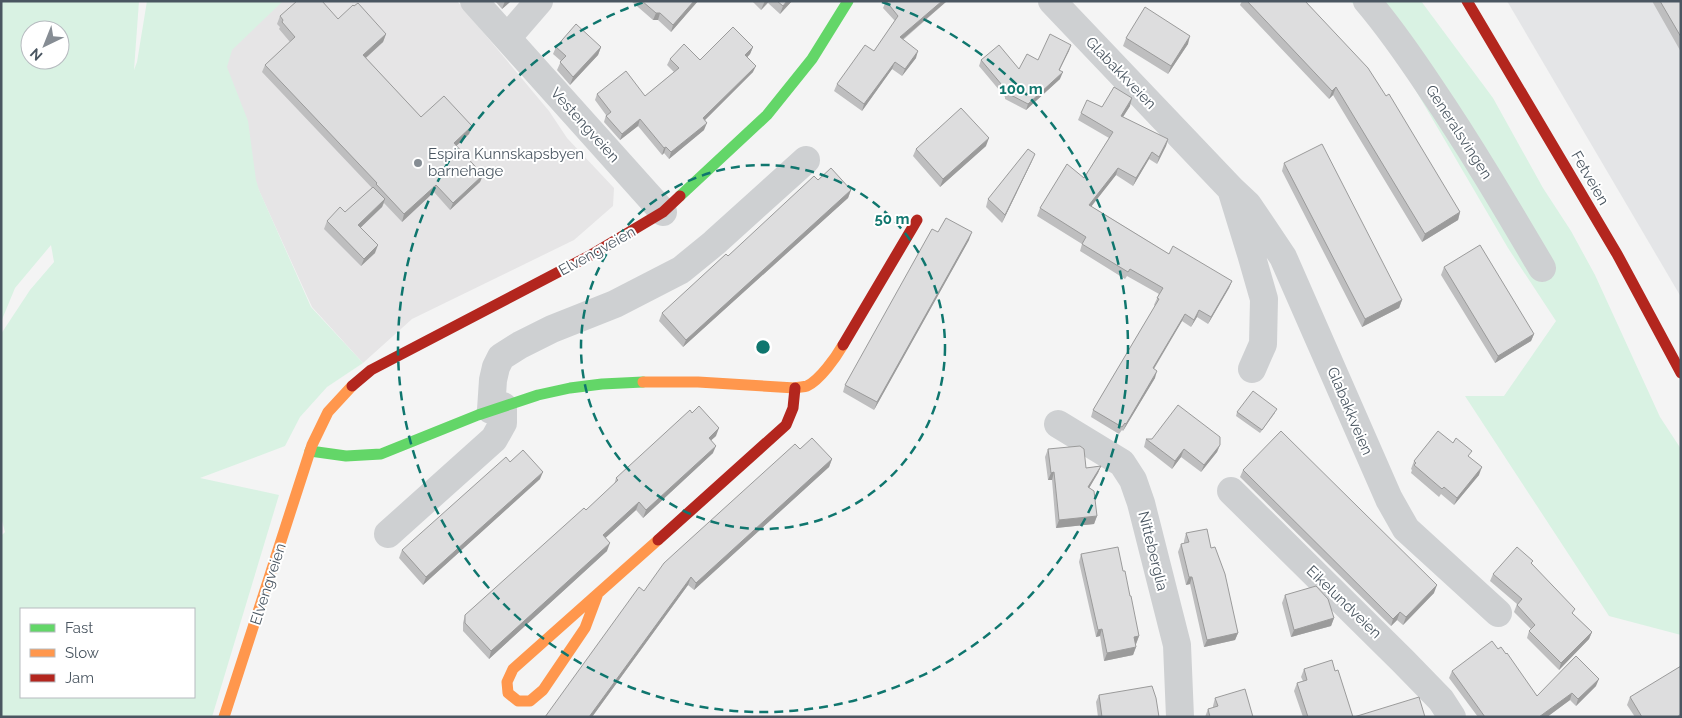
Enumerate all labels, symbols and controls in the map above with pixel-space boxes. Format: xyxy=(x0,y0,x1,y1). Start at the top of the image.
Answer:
north arrow xyxy=(20,20,70,70)
street label: Glabakkveien xyxy=(1082,33,1160,113)
text: N xyxy=(27,45,45,64)
text: 100 m xyxy=(999,80,1043,98)
street label: Generalsvingen xyxy=(1422,82,1496,182)
street label: Vestengveien xyxy=(547,84,623,166)
place label: Espira Kunnskapsbyen barnehage xyxy=(428,145,584,180)
street label: Fetveien xyxy=(1567,148,1613,208)
marker: Espira Kunnskapsbyen barnehage xyxy=(412,157,424,169)
text: 50 m xyxy=(874,210,910,228)
street label: Elvengveien xyxy=(556,223,638,279)
centre of rings xyxy=(754,338,772,356)
street label: Glabakkveien xyxy=(1323,364,1377,458)
street label: Nitteberglia xyxy=(1134,509,1172,593)
street label: Elvengveien xyxy=(246,541,290,627)
street label: Eikelundveien xyxy=(1303,562,1385,642)
legend xyxy=(20,608,195,698)
text: Fast xyxy=(65,619,93,637)
text: Slow xyxy=(65,644,99,662)
text: Jam xyxy=(65,669,94,687)

